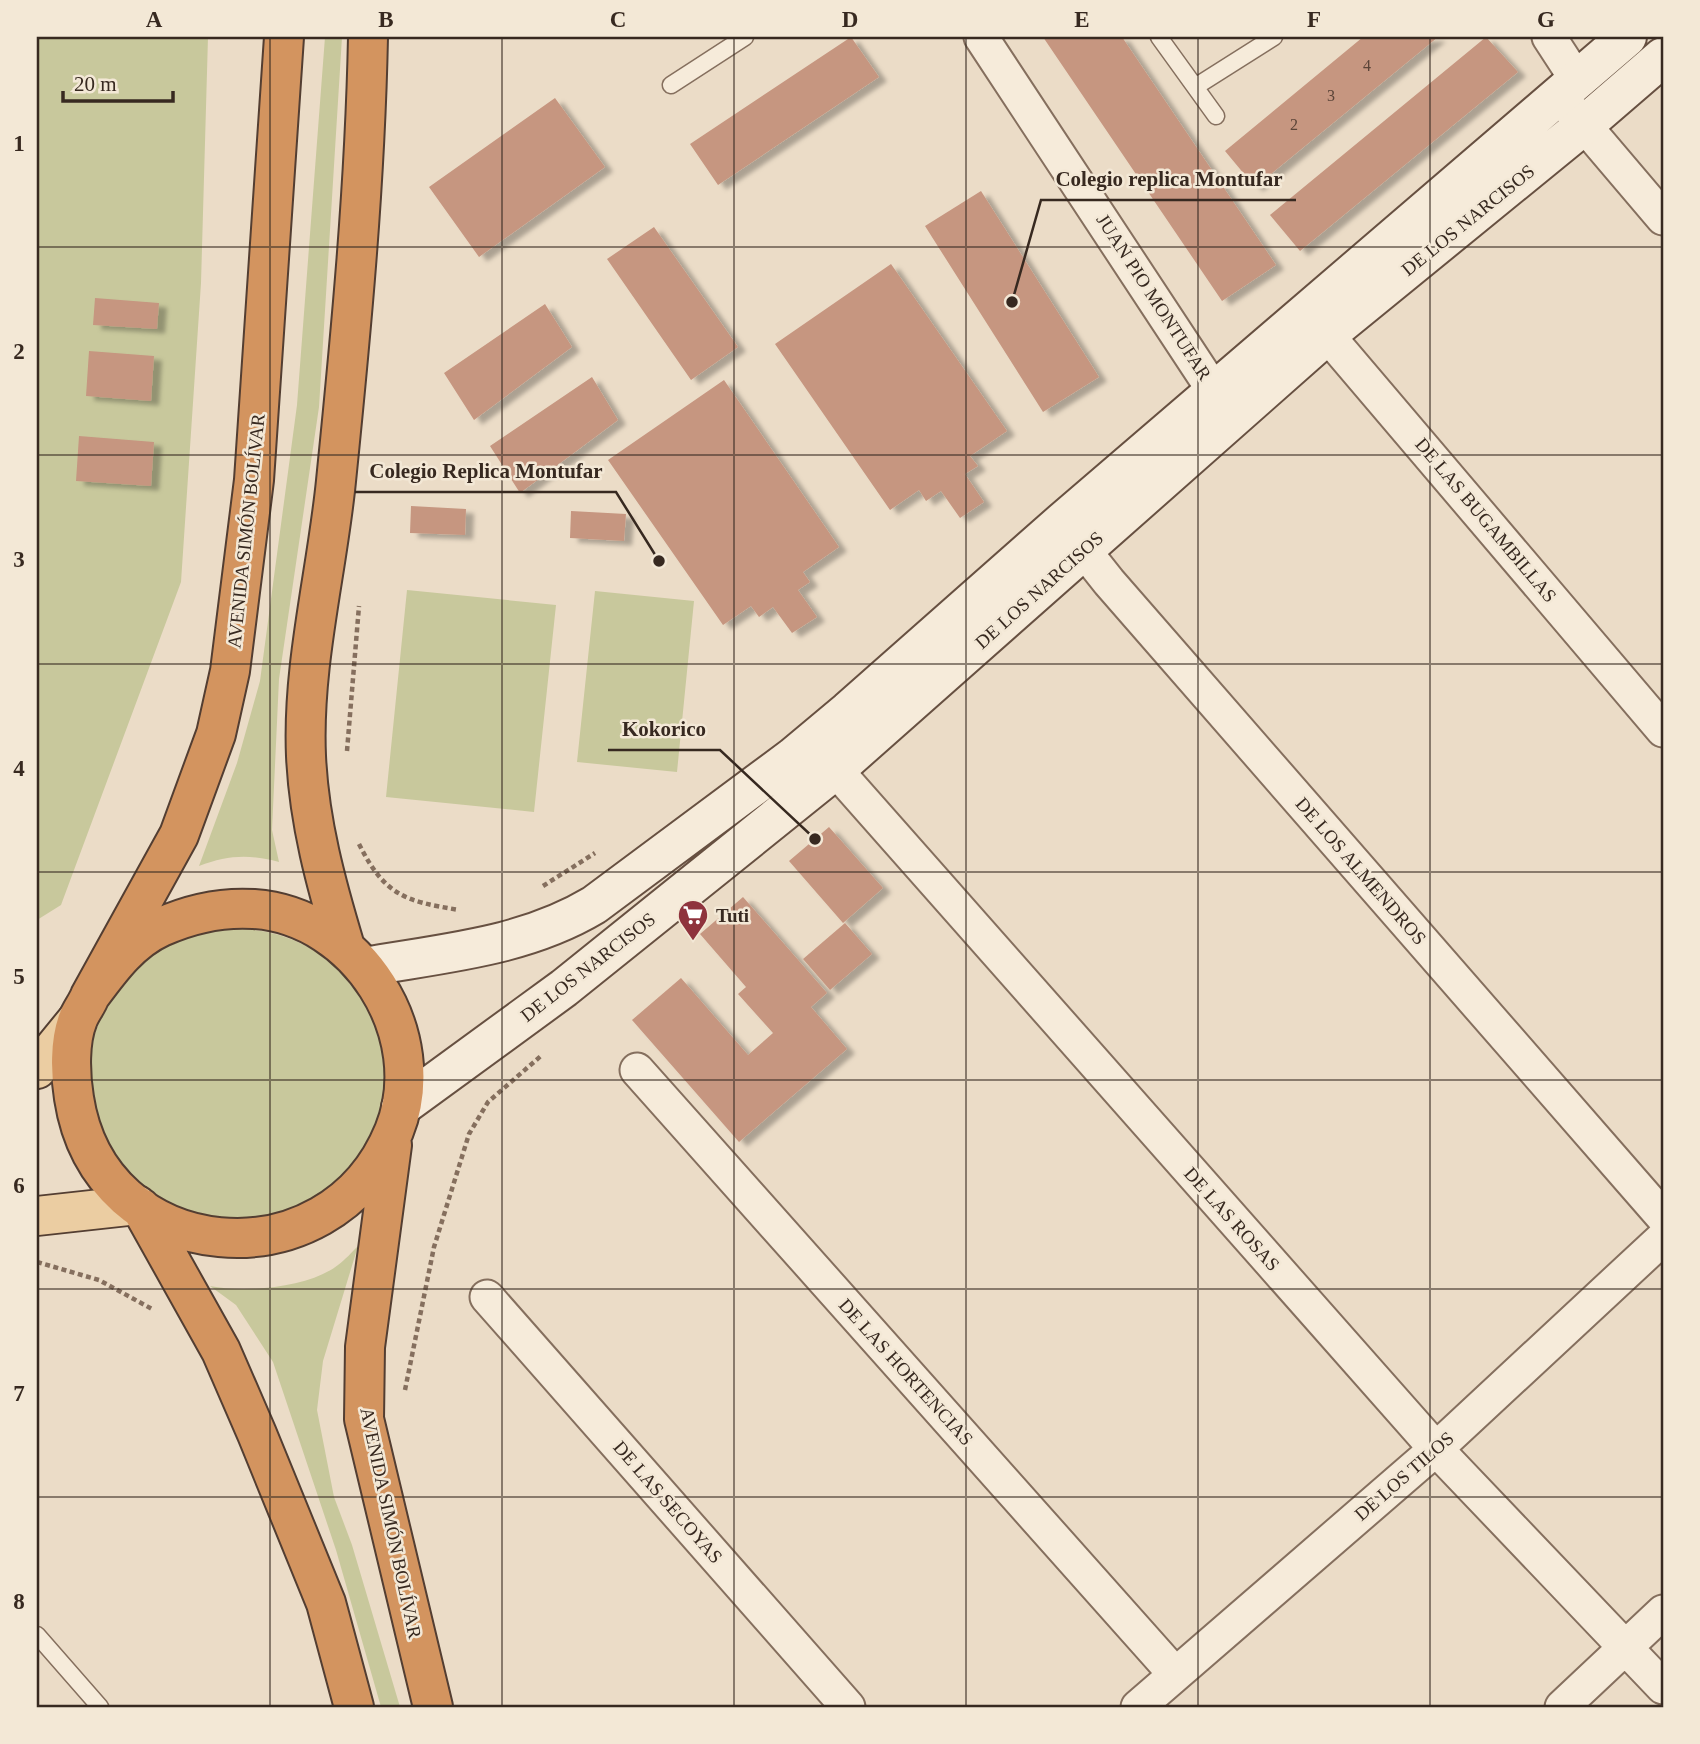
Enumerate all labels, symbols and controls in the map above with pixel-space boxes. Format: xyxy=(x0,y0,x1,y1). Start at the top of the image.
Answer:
text: A xyxy=(146,7,163,32)
text: B xyxy=(378,7,394,32)
text: C xyxy=(610,7,626,32)
text: D xyxy=(842,7,858,32)
text: E xyxy=(1074,7,1090,32)
text: F xyxy=(1307,7,1321,32)
text: G xyxy=(1537,7,1555,32)
house number: 4 xyxy=(1363,57,1371,74)
scale bar xyxy=(63,60,173,104)
text: 20 m xyxy=(74,72,117,96)
house number: 3 xyxy=(1327,87,1335,104)
house number: 2 xyxy=(1290,116,1298,133)
text: 1 xyxy=(13,131,25,156)
callout: Colegio replica Montufar xyxy=(1041,158,1296,200)
street label: DE LOS NARCISOS xyxy=(1397,160,1539,280)
text: Colegio replica Montufar xyxy=(1055,167,1283,191)
street label: JUAN PIO MONTUFAR xyxy=(1092,210,1216,384)
text: 2 xyxy=(13,339,25,364)
street label: AVENIDA SIMÓN BOLÍVAR xyxy=(223,412,269,649)
street label: DE LAS BUGAMBILLAS xyxy=(1411,434,1561,606)
callout: Colegio Replica Montufar xyxy=(355,450,616,492)
text: Colegio Replica Montufar xyxy=(369,459,603,483)
street label: DE LOS NARCISOS xyxy=(971,527,1107,653)
text: 3 xyxy=(13,547,25,572)
callout: Kokorico xyxy=(608,708,720,750)
text: Kokorico xyxy=(622,717,706,741)
text: 4 xyxy=(13,756,25,781)
street label: DE LOS ALMENDROS xyxy=(1291,793,1431,949)
supermarket icon: Tuti xyxy=(676,898,710,942)
place label: Tuti xyxy=(716,905,749,926)
street label: DE LOS NARCISOS xyxy=(517,908,659,1026)
text: 5 xyxy=(13,964,25,989)
street label: DE LAS ROSAS xyxy=(1180,1163,1284,1275)
text: 6 xyxy=(13,1173,25,1198)
street label: DE LAS HORTENCIAS xyxy=(835,1294,977,1450)
text: 7 xyxy=(13,1381,25,1406)
street label: AVENIDA SIMÓN BOLÍVAR xyxy=(356,1406,426,1641)
street label: DE LOS TILOS xyxy=(1350,1427,1458,1525)
street label: DE LAS SECOYAS xyxy=(609,1437,727,1567)
text: 8 xyxy=(13,1589,25,1614)

